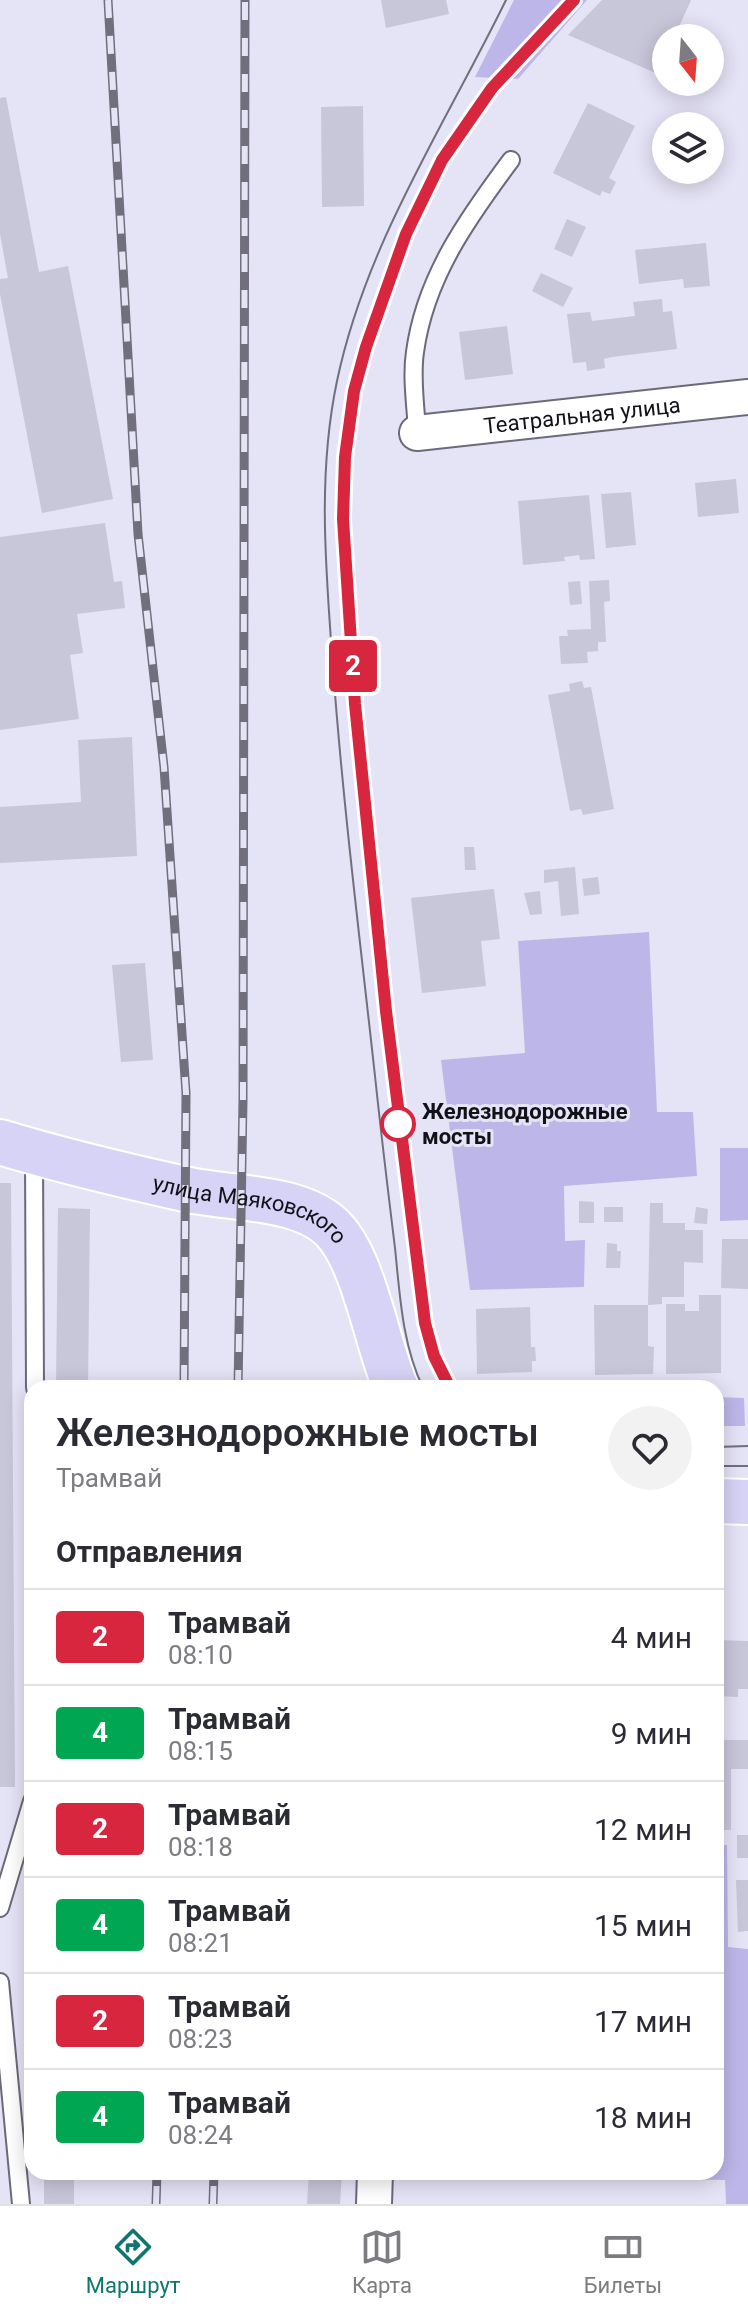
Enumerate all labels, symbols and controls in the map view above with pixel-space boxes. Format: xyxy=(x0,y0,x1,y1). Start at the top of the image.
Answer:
north arrow xyxy=(652,24,724,96)
map controls xyxy=(652,24,724,184)
button: layers xyxy=(652,112,724,184)
street label: Театральная улица xyxy=(482,392,682,438)
line badge: 2 xyxy=(327,640,379,692)
text: 2 xyxy=(345,649,361,682)
place label: Железнодорожные мосты xyxy=(422,1099,628,1149)
marker: Железнодорожные мосты xyxy=(381,1107,415,1141)
street label: улица Маяковского xyxy=(151,1170,352,1248)
button: heart xyxy=(608,1406,692,1490)
text: Железнодорожные мосты xyxy=(56,1411,539,1455)
text: Трамвай xyxy=(56,1463,162,1493)
text: Отправления xyxy=(56,1534,243,1569)
text: Трамвай xyxy=(168,1605,291,1640)
text: 2 xyxy=(92,1620,108,1653)
text: 4 мин xyxy=(611,1620,692,1655)
text: 08:10 xyxy=(168,1640,233,1670)
text: Трамвай xyxy=(168,1701,291,1736)
text: 4 xyxy=(92,1716,108,1749)
text: 9 мин xyxy=(611,1716,692,1751)
text: 08:15 xyxy=(168,1736,233,1766)
text: Трамвай xyxy=(168,1797,291,1832)
text: 2 xyxy=(92,1812,108,1845)
text: 12 мин xyxy=(594,1812,692,1847)
text: 08:18 xyxy=(168,1832,233,1862)
text: Трамвай xyxy=(168,1893,291,1928)
text: 4 xyxy=(92,1908,108,1941)
text: 15 мин xyxy=(594,1908,692,1943)
text: 08:21 xyxy=(168,1928,233,1958)
text: Трамвай xyxy=(168,1989,291,2024)
text: 2 xyxy=(92,2004,108,2037)
text: 17 мин xyxy=(594,2004,692,2039)
text: 08:23 xyxy=(168,2024,233,2054)
text: Трамвай xyxy=(168,2085,291,2120)
text: 4 xyxy=(92,2100,108,2133)
text: 18 мин xyxy=(594,2100,692,2135)
text: 08:24 xyxy=(168,2120,233,2150)
tab: Маршрут xyxy=(86,2225,180,2298)
tab: Карта xyxy=(352,2225,412,2298)
tab: Билеты xyxy=(584,2225,662,2298)

